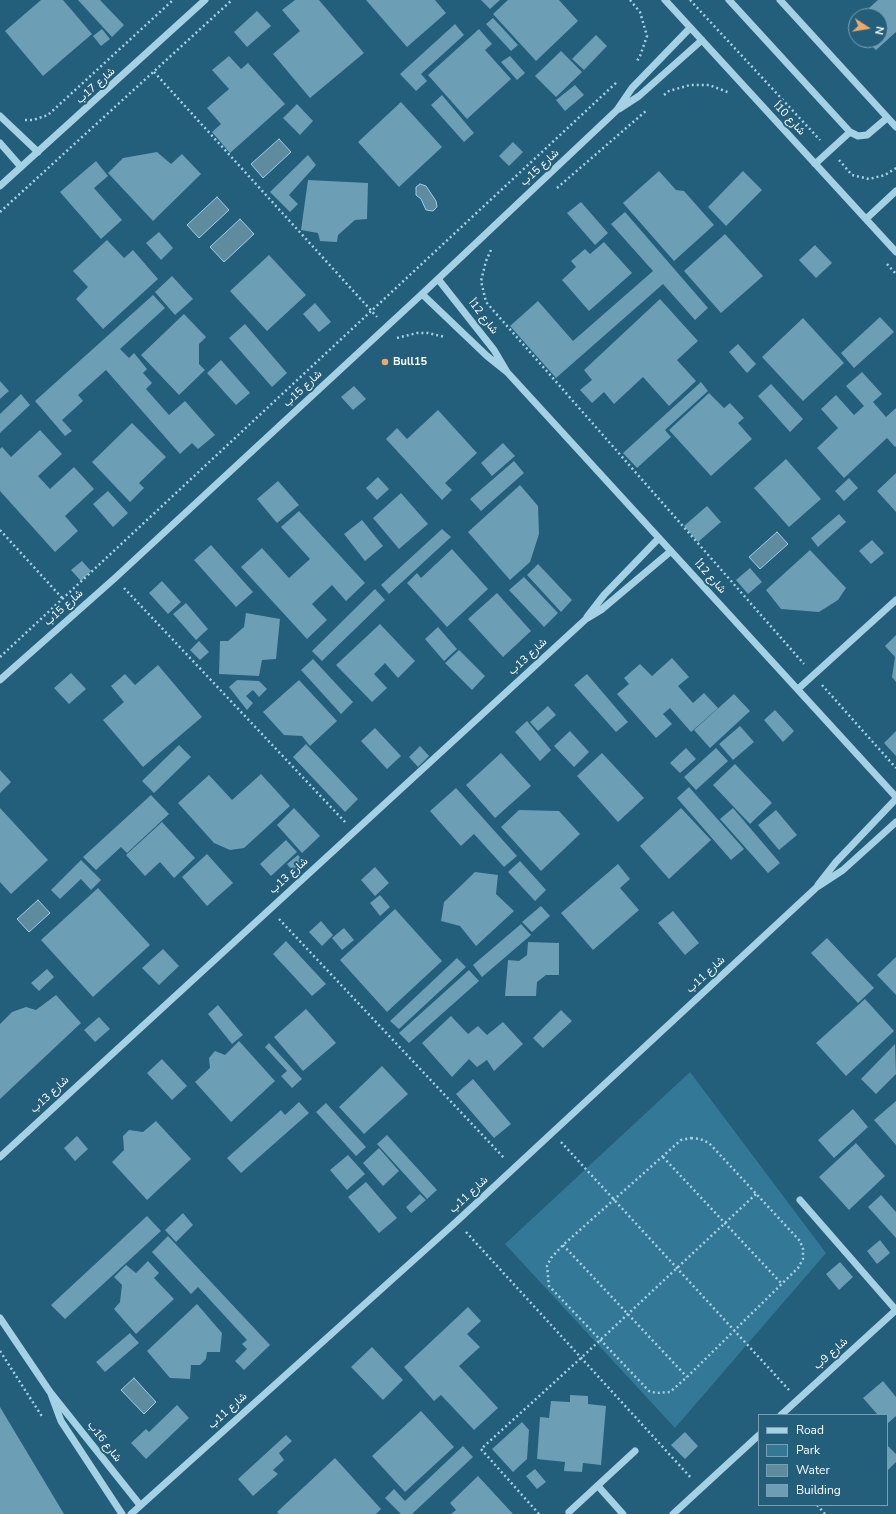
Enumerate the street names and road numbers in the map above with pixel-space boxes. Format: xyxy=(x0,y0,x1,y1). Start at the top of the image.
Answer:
street label: شارع 17ب xyxy=(74,65,118,107)
street label: شارع 10أ xyxy=(770,100,808,138)
street label: شارع 15ب xyxy=(518,147,562,189)
street label: شارع 12أ xyxy=(465,297,501,337)
street label: شارع 15ب xyxy=(281,368,325,410)
street label: شارع 12أ xyxy=(691,557,729,597)
street label: شارع 15ب xyxy=(42,587,86,629)
street label: شارع 13ب xyxy=(506,636,550,678)
street label: شارع 13ب xyxy=(267,855,311,897)
street label: شارع 11ب xyxy=(684,954,728,996)
street label: شارع 13ب xyxy=(28,1074,72,1116)
street label: شارع 11ب xyxy=(447,1174,491,1216)
street label: شارع 9ب xyxy=(811,1335,851,1373)
street label: شارع 11ب xyxy=(206,1390,250,1432)
street label: شارع 16ب xyxy=(84,1419,124,1465)

